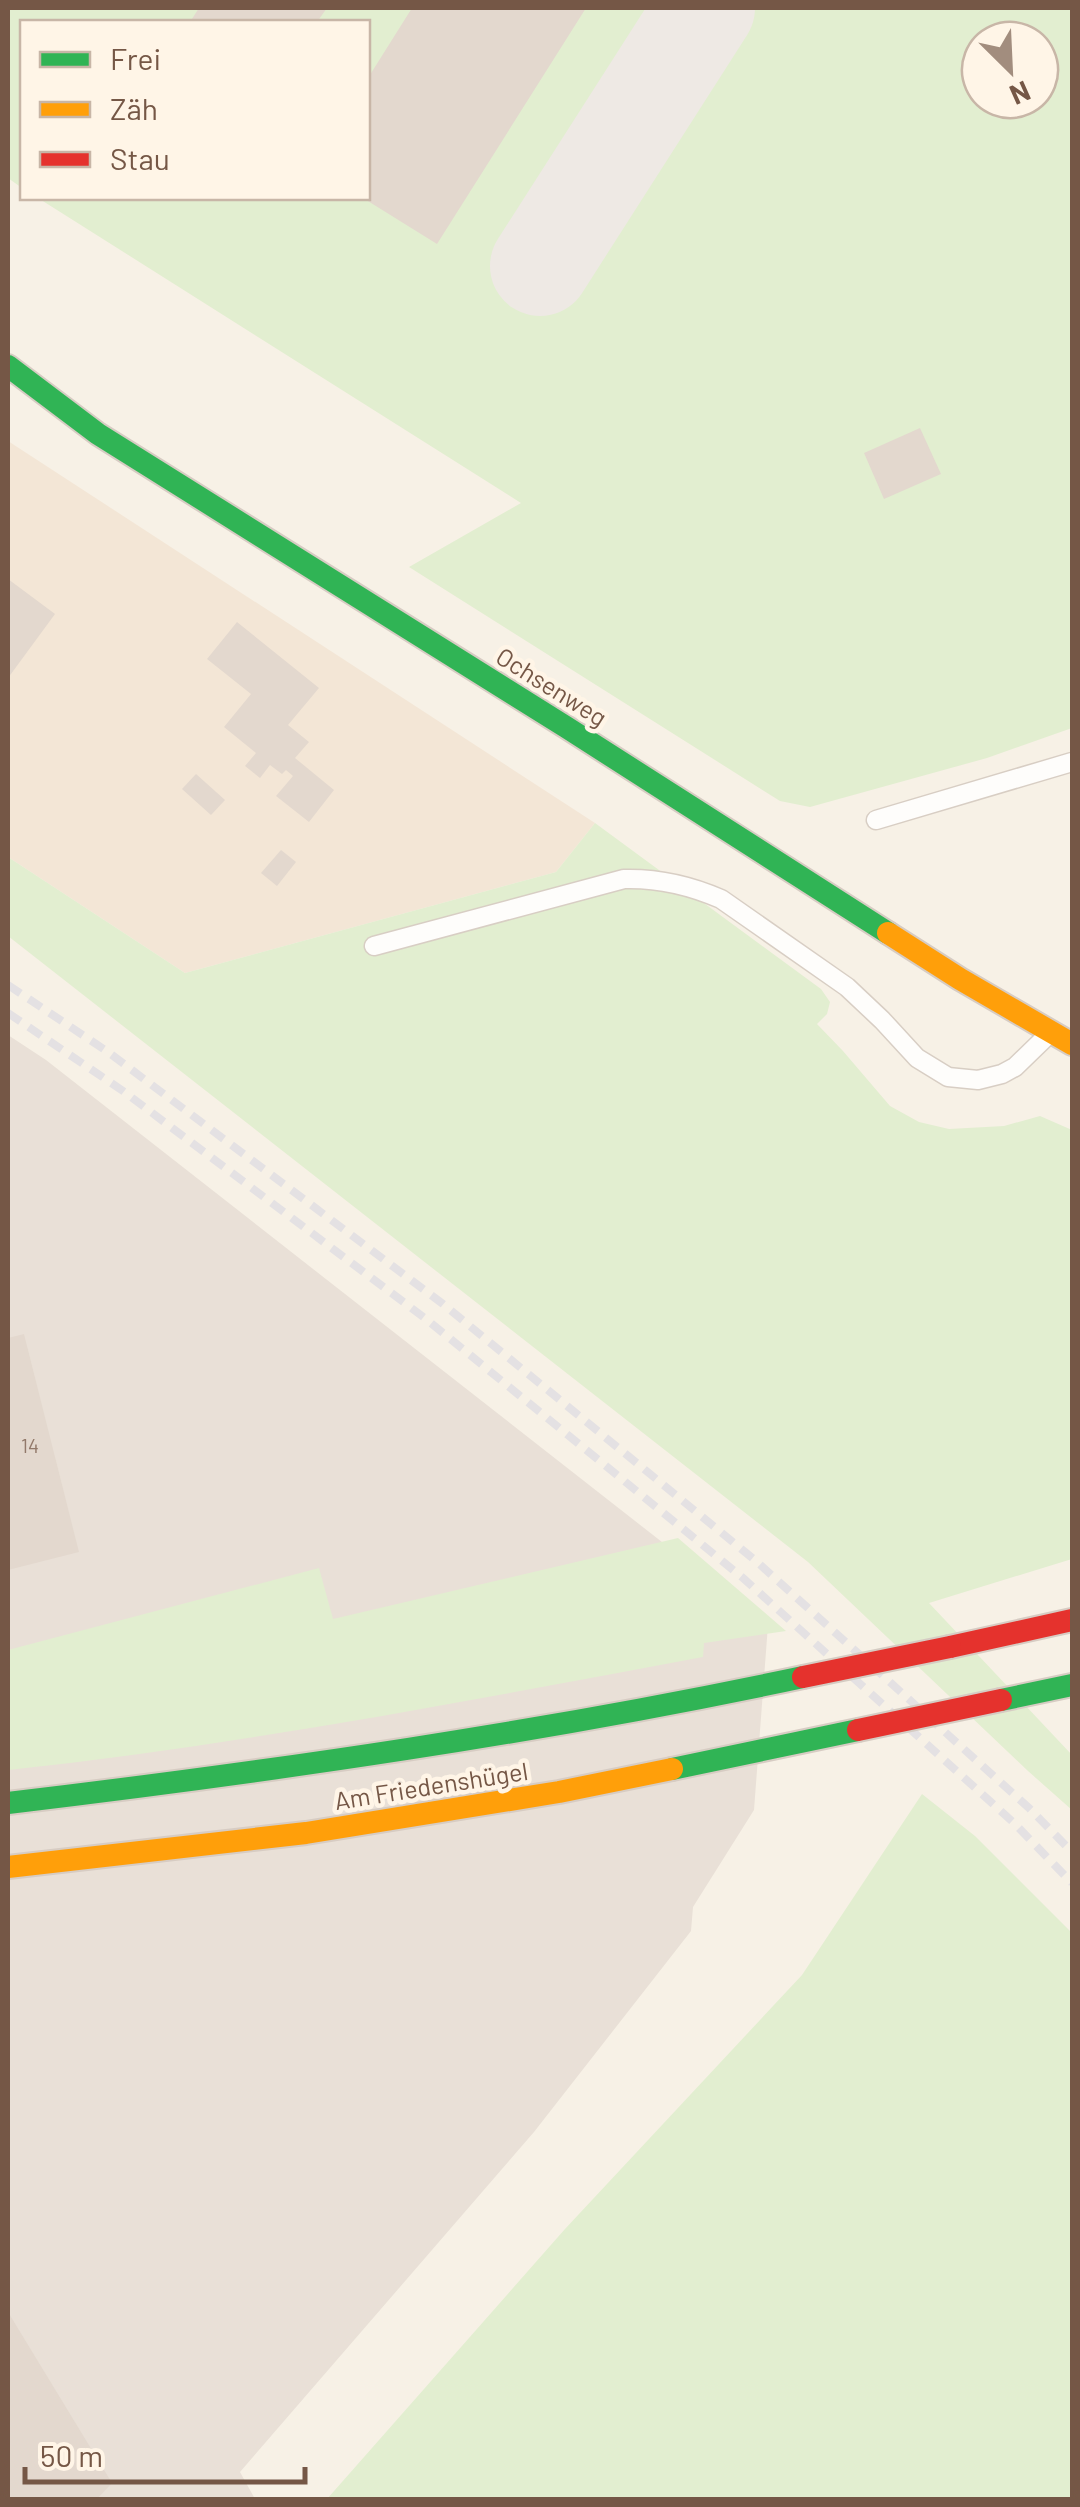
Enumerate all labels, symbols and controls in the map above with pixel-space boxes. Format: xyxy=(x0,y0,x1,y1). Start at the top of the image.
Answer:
legend xyxy=(20,20,370,200)
north arrow xyxy=(960,20,1060,120)
text: Frei xyxy=(110,40,161,76)
text: N xyxy=(1005,74,1036,113)
text: Zäh xyxy=(110,90,158,126)
text: Stau xyxy=(110,140,170,176)
street label: Ochsenweg xyxy=(491,640,613,732)
house number: 14 xyxy=(21,1433,39,1457)
street label: Am Friedenshügel xyxy=(332,1755,530,1815)
scale bar xyxy=(25,2422,305,2484)
text: 50 m xyxy=(40,2437,103,2473)

